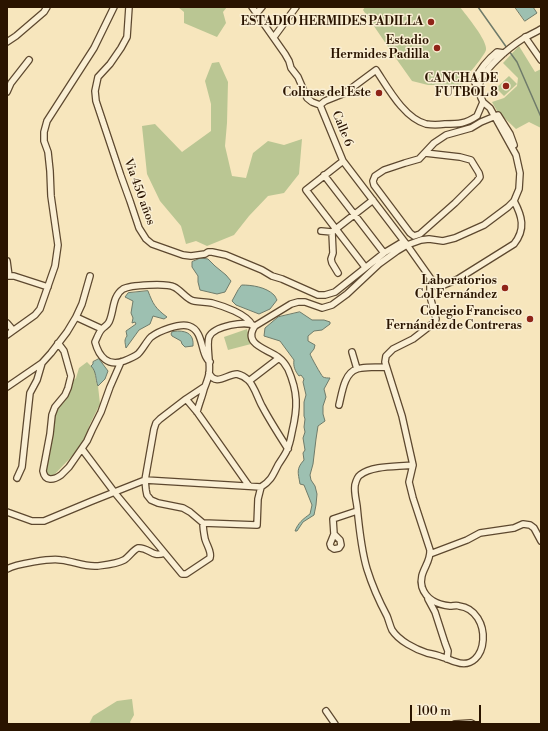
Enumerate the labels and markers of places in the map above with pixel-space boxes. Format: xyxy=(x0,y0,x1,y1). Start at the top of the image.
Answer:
place label: ESTADIO HERMIDES PADILLA xyxy=(241,15,423,29)
marker: ESTADIO HERMIDES PADILLA xyxy=(426,17,436,27)
place label: Estadio Hermides Padilla xyxy=(330,34,429,62)
marker: Estadio Hermides Padilla xyxy=(432,43,442,53)
place label: CANCHA DE FUTBOL 8 xyxy=(424,72,498,100)
marker: CANCHA DE FUTBOL 8 xyxy=(501,81,511,91)
place label: Colinas del Este xyxy=(282,86,371,100)
marker: Colinas del Este xyxy=(374,88,384,98)
place label: Laboratorios Col Fernández xyxy=(415,274,497,302)
marker: Laboratorios Col Fernández xyxy=(500,283,510,293)
place label: Colegio Francisco Fernández de Contreras xyxy=(386,305,522,333)
marker: Colegio Francisco Fernández de Contreras xyxy=(525,314,535,324)

